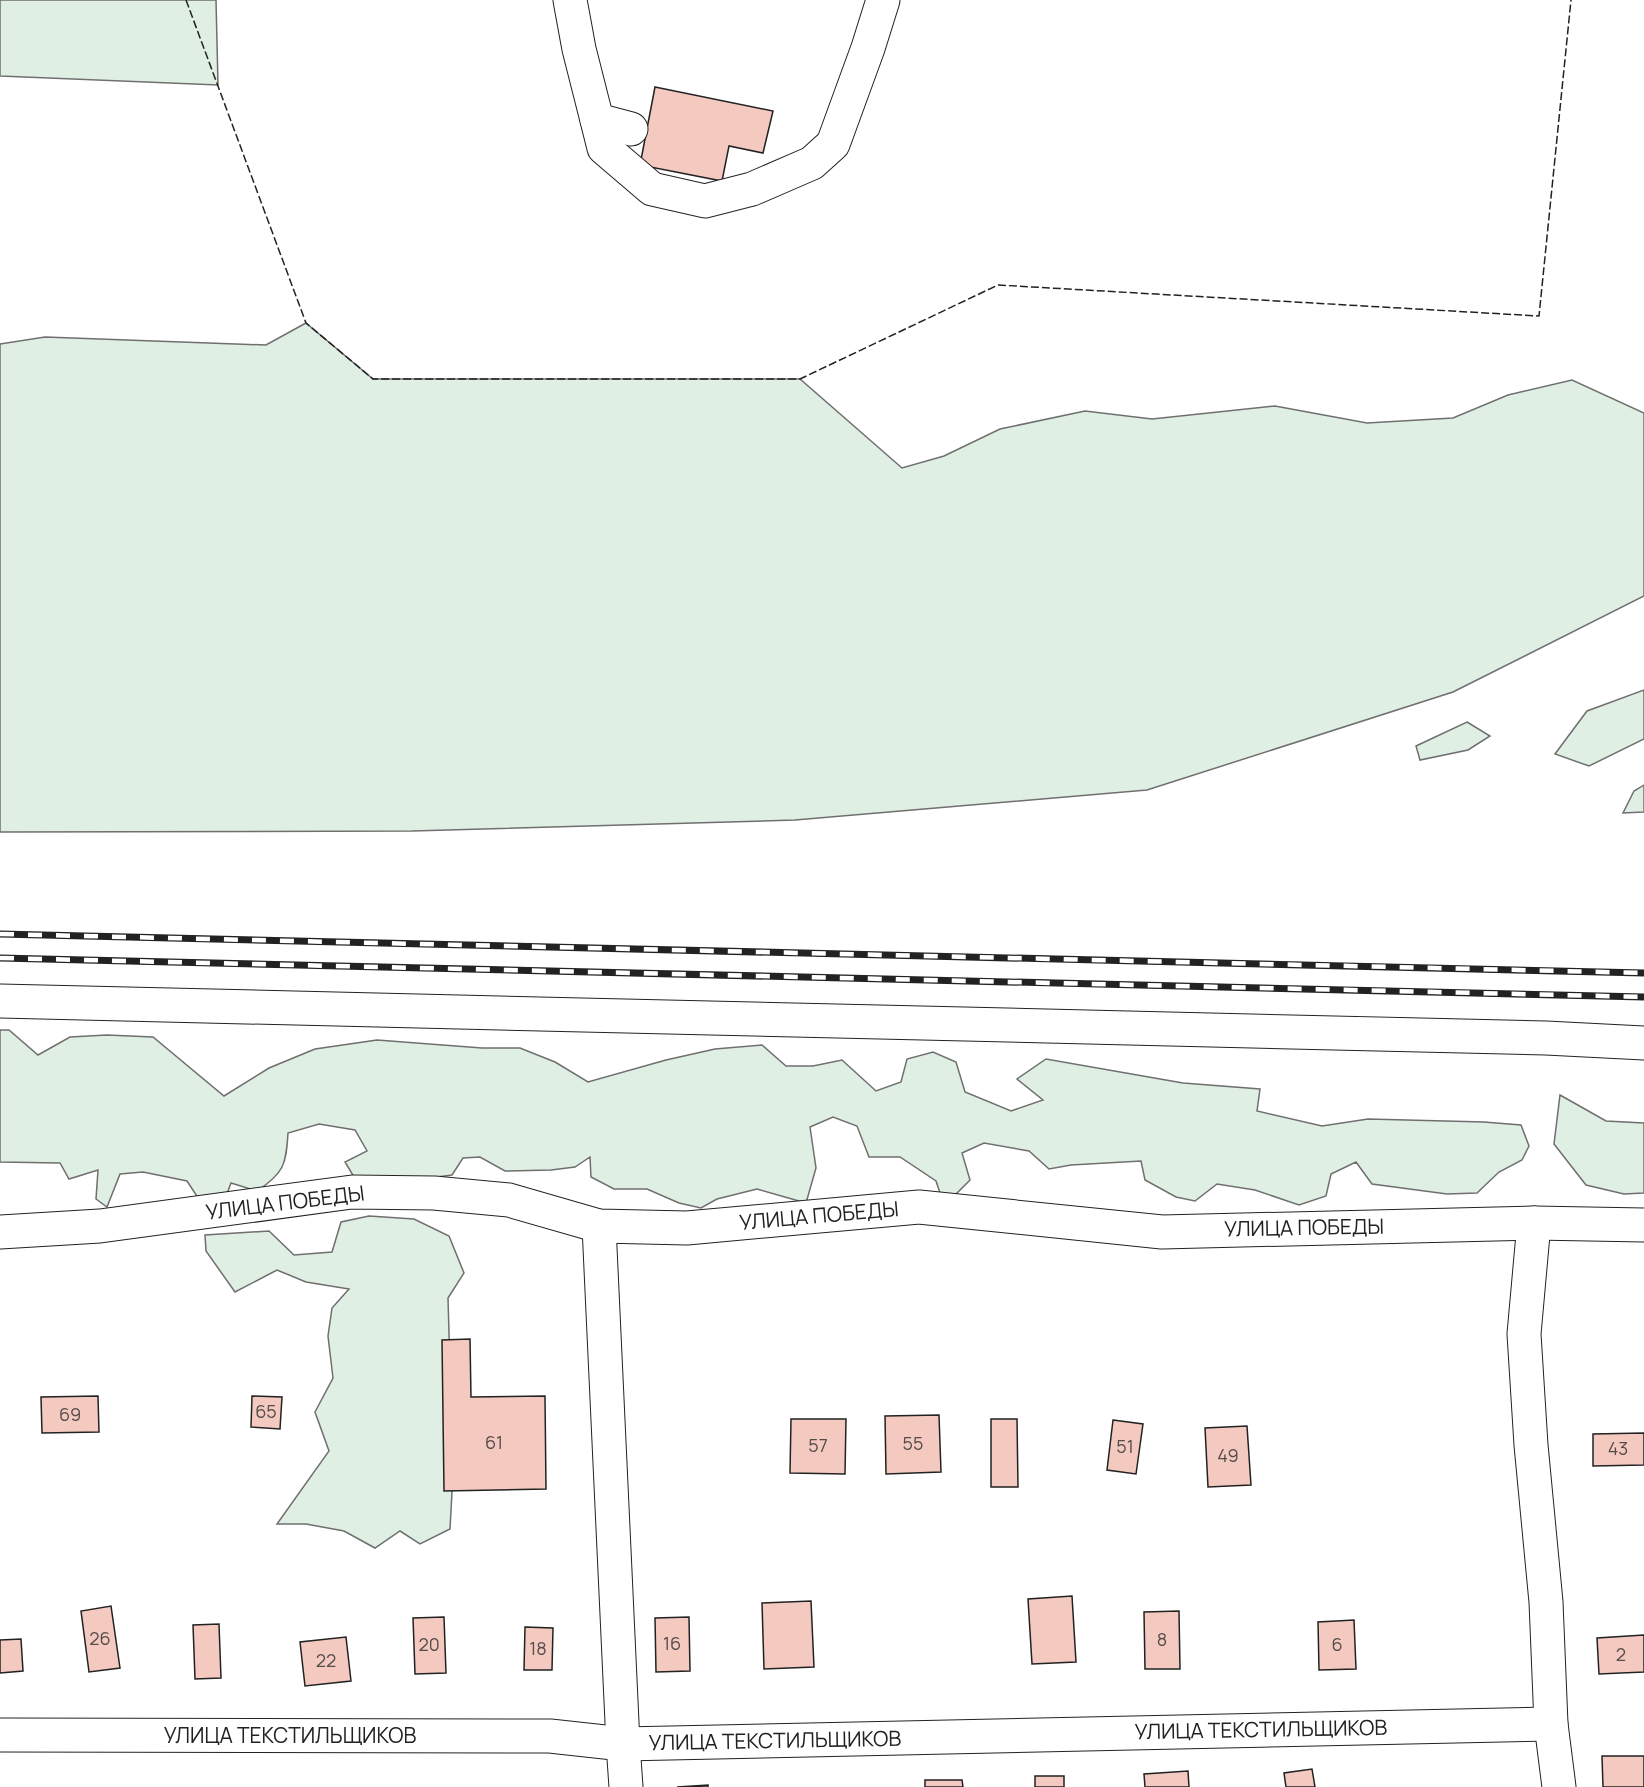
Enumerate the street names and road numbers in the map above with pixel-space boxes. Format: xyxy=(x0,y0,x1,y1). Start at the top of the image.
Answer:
street label: УЛИЦА ПОБЕДЫ xyxy=(204,1178,366,1226)
street label: УЛИЦА ПОБЕДЫ xyxy=(738,1194,900,1236)
street label: УЛИЦА ПОБЕДЫ xyxy=(1224,1212,1384,1242)
street label: УЛИЦА ТЕКСТИЛЬЩИКОВ xyxy=(1134,1713,1388,1745)
street label: УЛИЦА ТЕКСТИЛЬЩИКОВ xyxy=(164,1721,416,1749)
street label: УЛИЦА ТЕКСТИЛЬЩИКОВ xyxy=(648,1724,902,1756)

